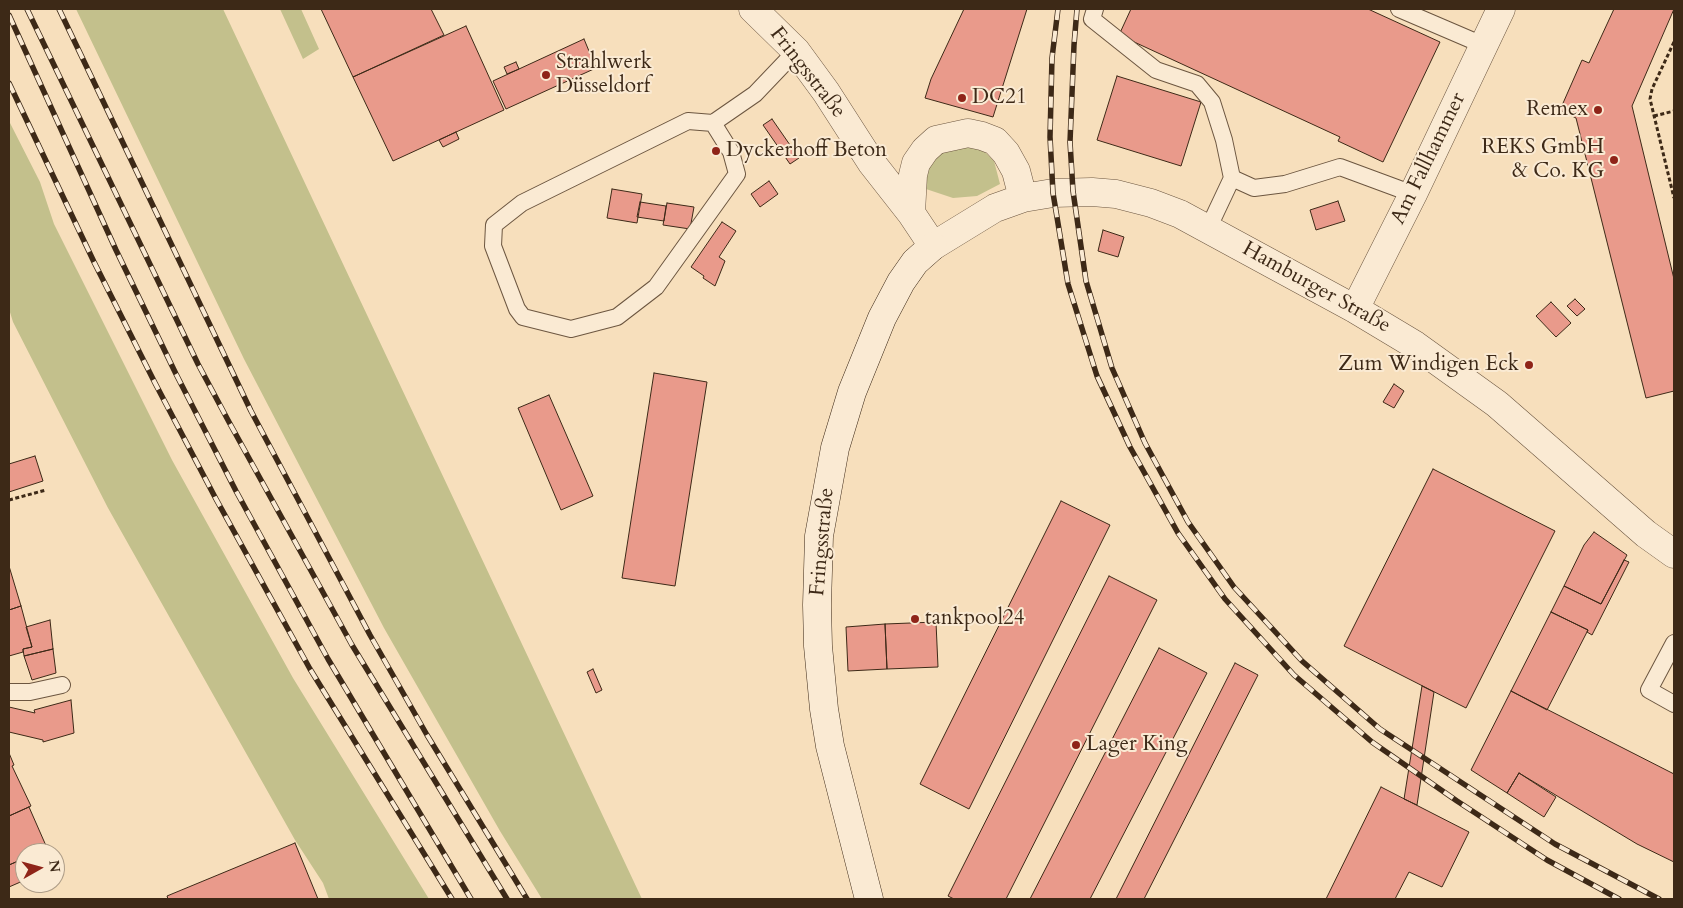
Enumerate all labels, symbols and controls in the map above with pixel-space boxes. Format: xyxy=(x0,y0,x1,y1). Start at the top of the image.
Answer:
street label: Fringsstraße xyxy=(764,22,850,124)
place label: Strahlwerk Düsseldorf xyxy=(556,50,652,100)
marker: Strahlwerk Düsseldorf xyxy=(540,69,552,81)
place label: DC21 xyxy=(972,85,1027,111)
street label: Am Fallhammer xyxy=(1386,89,1472,229)
marker: DC21 xyxy=(956,92,968,104)
place label: Remex xyxy=(1526,97,1588,123)
marker: Remex xyxy=(1592,104,1604,116)
place label: REKS GmbH & Co. KG xyxy=(1481,135,1604,185)
place label: Dyckerhoff Beton xyxy=(726,138,887,164)
marker: Dyckerhoff Beton xyxy=(710,145,722,157)
marker: REKS GmbH & Co. KG xyxy=(1608,154,1620,166)
street label: Hamburger Straße xyxy=(1238,237,1394,339)
place label: Zum Windigen Eck xyxy=(1338,352,1519,378)
marker: Zum Windigen Eck xyxy=(1523,359,1535,371)
street label: Fringsstraße xyxy=(806,487,840,597)
place label: tankpool24 xyxy=(925,606,1025,632)
marker: tankpool24 xyxy=(909,613,921,625)
place label: Lager King xyxy=(1086,732,1188,758)
marker: Lager King xyxy=(1070,739,1082,751)
north arrow xyxy=(15,843,65,893)
text: N xyxy=(44,859,65,873)

